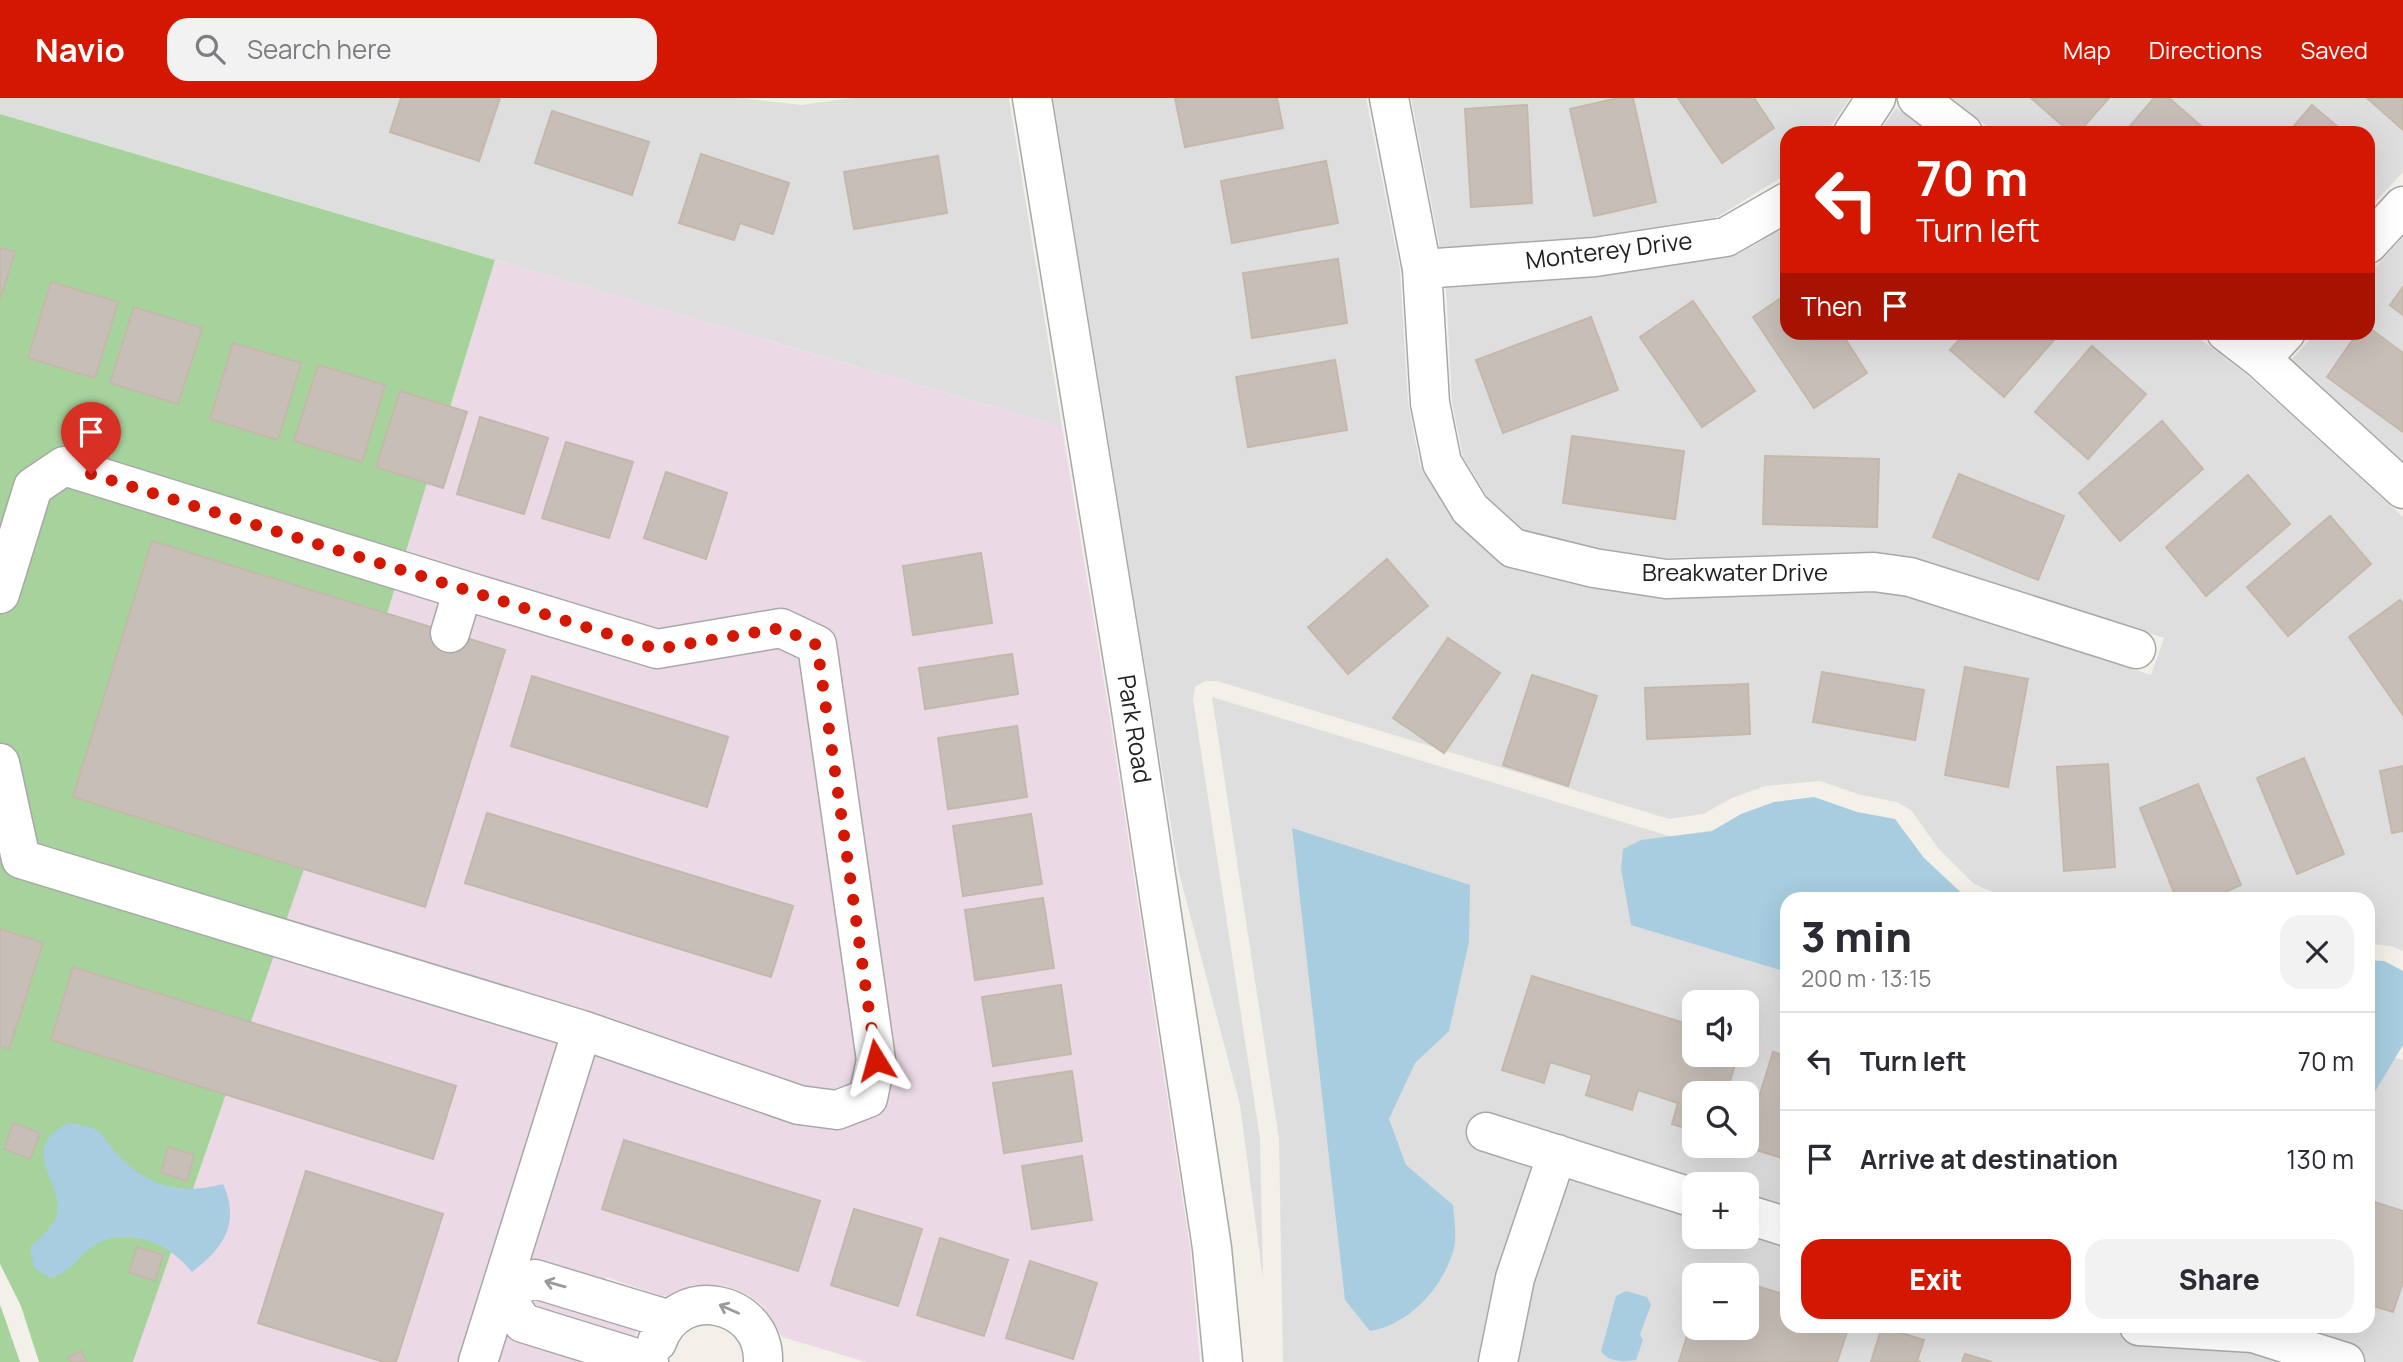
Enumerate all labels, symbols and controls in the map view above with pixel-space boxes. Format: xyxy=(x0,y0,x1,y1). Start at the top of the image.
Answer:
search box xyxy=(167,18,657,81)
text: Navio xyxy=(35,27,125,72)
icon: search xyxy=(191,30,229,68)
text: Search here xyxy=(247,31,391,67)
text: Map xyxy=(2063,33,2111,66)
text: Directions xyxy=(2149,33,2262,66)
text: Saved xyxy=(2300,33,2368,66)
text: 70 m xyxy=(1916,144,2028,211)
icon: left xyxy=(1801,154,1892,245)
text: Turn left xyxy=(1916,208,2040,252)
street label: Monterey Drive xyxy=(1524,223,1694,276)
icon: arrive xyxy=(1876,287,1914,325)
text: Then xyxy=(1801,288,1862,324)
pin xyxy=(61,402,121,474)
icon: arrive xyxy=(72,413,110,451)
street label: Breakwater Drive xyxy=(1642,555,1828,588)
street label: Park Road xyxy=(1111,672,1160,785)
text: 3 min xyxy=(1801,907,1912,965)
button: close xyxy=(2280,915,2354,989)
text: 200 m · 13:15 xyxy=(1801,962,1932,994)
map controls xyxy=(1682,990,1759,1340)
button: sound xyxy=(1682,990,1759,1067)
position arrow xyxy=(839,1023,913,1097)
icon: left xyxy=(1801,1042,1839,1080)
text: Turn left xyxy=(1860,1043,1967,1079)
text: 70 m xyxy=(2298,1043,2354,1079)
button: search xyxy=(1682,1081,1759,1158)
icon: arrive xyxy=(1801,1140,1839,1178)
text: Arrive at destination xyxy=(1860,1141,2118,1177)
text: 130 m xyxy=(2286,1141,2354,1177)
button: + xyxy=(1682,1172,1759,1249)
button: Exit xyxy=(1801,1239,2071,1319)
button: Share xyxy=(2085,1239,2354,1319)
button: − xyxy=(1682,1263,1759,1340)
one-way arrow xyxy=(544,1277,566,1290)
one-way arrow xyxy=(719,1302,740,1315)

